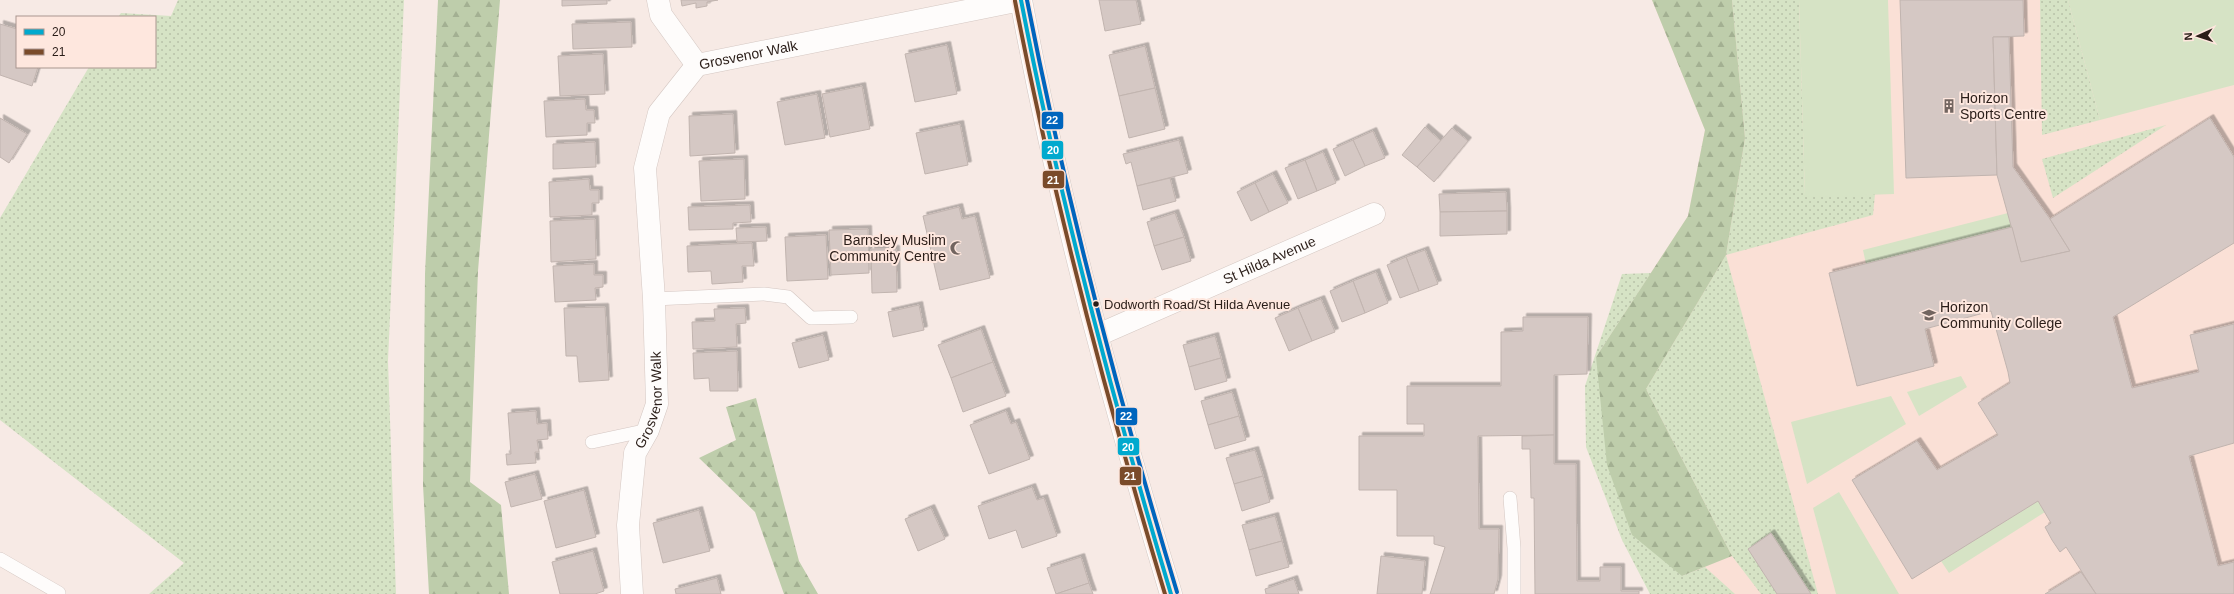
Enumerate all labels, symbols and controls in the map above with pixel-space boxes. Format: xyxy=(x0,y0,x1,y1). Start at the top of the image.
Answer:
legend xyxy=(16,16,156,68)
north arrow xyxy=(2178,16,2218,56)
text: 20 xyxy=(52,25,66,39)
text: N xyxy=(2182,32,2194,41)
street label: Grosvenor Walk xyxy=(698,37,800,72)
text: 21 xyxy=(52,45,66,59)
place label: Horizon Sports Centre xyxy=(1960,90,2047,122)
building icon: Horizon Sports Centre xyxy=(1941,98,1957,114)
line badge: 22 xyxy=(1041,111,1064,130)
text: 22 xyxy=(1046,114,1058,126)
line badge: 20 xyxy=(1041,140,1064,160)
text: 20 xyxy=(1047,144,1059,156)
line badge: 21 xyxy=(1042,170,1065,189)
text: 21 xyxy=(1047,174,1059,186)
place label: Barnsley Muslim Community Centre xyxy=(829,232,946,264)
street label: St Hilda Avenue xyxy=(1220,233,1318,287)
mosque icon: Barnsley Muslim Community Centre xyxy=(949,240,965,256)
place label: Dodworth Road/St Hilda Avenue xyxy=(1104,297,1290,312)
marker: Dodworth Road/St Hilda Avenue xyxy=(1091,299,1101,309)
place label: Horizon Community College xyxy=(1940,299,2062,331)
school or university icon: Horizon Community College xyxy=(1921,307,1937,323)
street label: Grosvenor Walk xyxy=(631,350,665,451)
line badge: 22 xyxy=(1115,407,1138,426)
text: 22 xyxy=(1120,410,1132,422)
line badge: 20 xyxy=(1117,437,1140,456)
text: 20 xyxy=(1122,441,1134,453)
line badge: 21 xyxy=(1119,466,1142,486)
text: 21 xyxy=(1124,470,1136,482)

